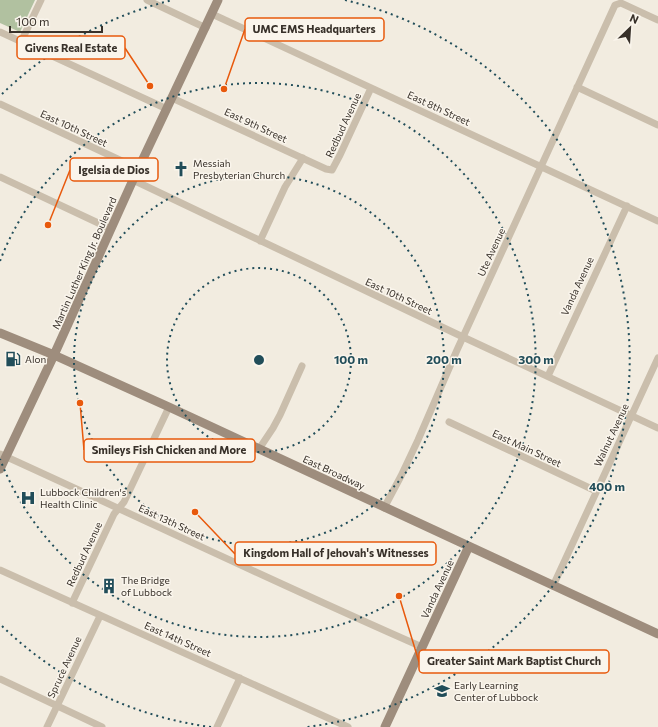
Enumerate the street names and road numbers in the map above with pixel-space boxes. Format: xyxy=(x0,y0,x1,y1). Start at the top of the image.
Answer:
street label: East 8th Street xyxy=(406,88,472,128)
street label: Redbud Avenue xyxy=(323,91,363,159)
street label: East 9th Street xyxy=(223,105,289,145)
street label: East 10th Street xyxy=(39,107,109,149)
street label: Martin Luther King Jr. Boulevard xyxy=(49,195,119,331)
street label: Ute Avenue xyxy=(475,226,507,278)
street label: Vanda Avenue xyxy=(558,255,596,317)
street label: East 10th Street xyxy=(364,275,434,317)
street label: Walnut Avenue xyxy=(591,402,631,468)
street label: East Main Street xyxy=(491,427,563,469)
street label: East Broadway xyxy=(301,452,367,492)
street label: East 13th Street xyxy=(137,501,207,543)
street label: Redbud Avenue xyxy=(64,520,104,588)
street label: Vanda Avenue xyxy=(418,558,456,620)
street label: East 14th Street xyxy=(143,619,213,659)
street label: Spruce Avenue xyxy=(44,634,84,700)

